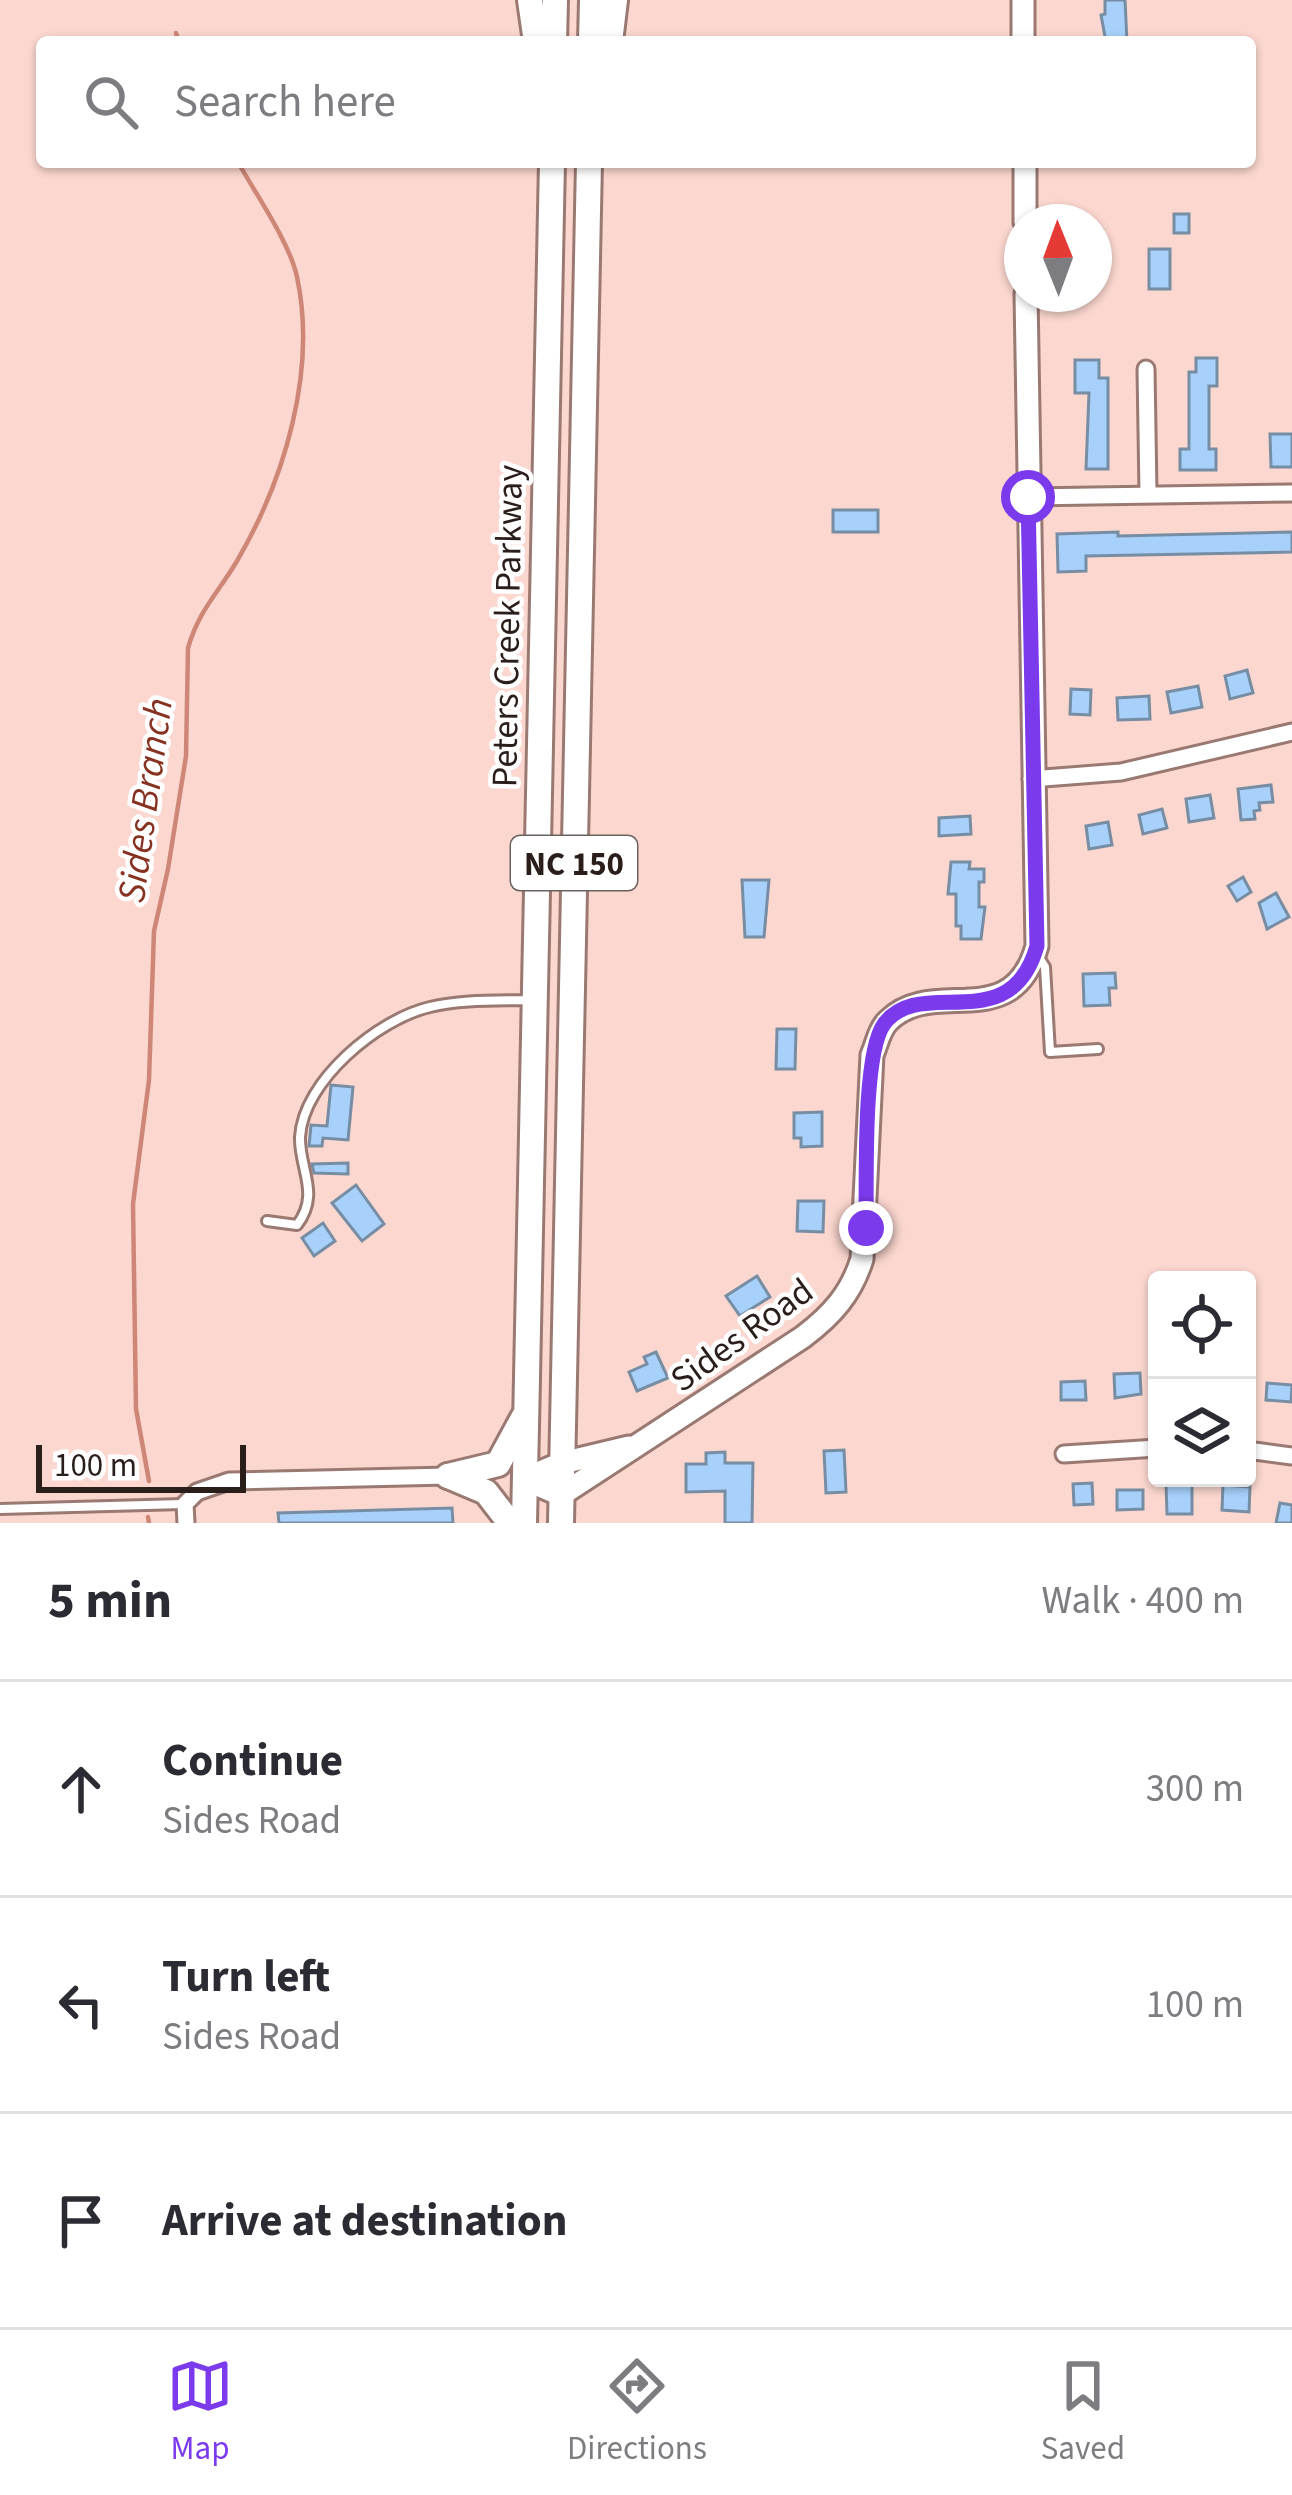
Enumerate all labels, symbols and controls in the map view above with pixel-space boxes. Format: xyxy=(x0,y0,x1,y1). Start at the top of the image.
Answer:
search box xyxy=(36,36,1256,168)
icon: search xyxy=(78,69,144,135)
text: Search here xyxy=(174,70,396,134)
north arrow xyxy=(1004,204,1112,312)
street label: Peters Creek Parkway xyxy=(479,464,536,788)
route start xyxy=(1001,470,1055,524)
water label: Sides Branch xyxy=(104,694,188,906)
road number: NC 150 xyxy=(511,836,637,890)
route end xyxy=(839,1201,893,1255)
street label: Sides Road xyxy=(660,1266,824,1404)
map controls xyxy=(1148,1271,1256,1487)
button: locate xyxy=(1148,1271,1256,1379)
button: layers xyxy=(1148,1379,1256,1487)
scale bar xyxy=(36,1439,246,1492)
text: 100 m xyxy=(54,1442,137,1489)
text: 5 min xyxy=(48,1565,172,1637)
text: Walk · 400 m xyxy=(1041,1573,1244,1629)
text: Continue xyxy=(162,1729,343,1793)
icon: ahead xyxy=(48,1756,114,1822)
text: 300 m xyxy=(1146,1761,1244,1817)
text: Sides Road xyxy=(162,1793,341,1849)
text: Turn left xyxy=(162,1945,330,2009)
icon: left xyxy=(48,1972,114,2038)
text: 100 m xyxy=(1146,1977,1244,2033)
text: Sides Road xyxy=(162,2009,341,2065)
icon: arrive xyxy=(48,2188,114,2254)
text: Arrive at destination xyxy=(162,2189,567,2253)
tab: Map xyxy=(167,2353,233,2472)
tab: Directions xyxy=(567,2353,707,2472)
tab: Saved xyxy=(1041,2353,1125,2472)

